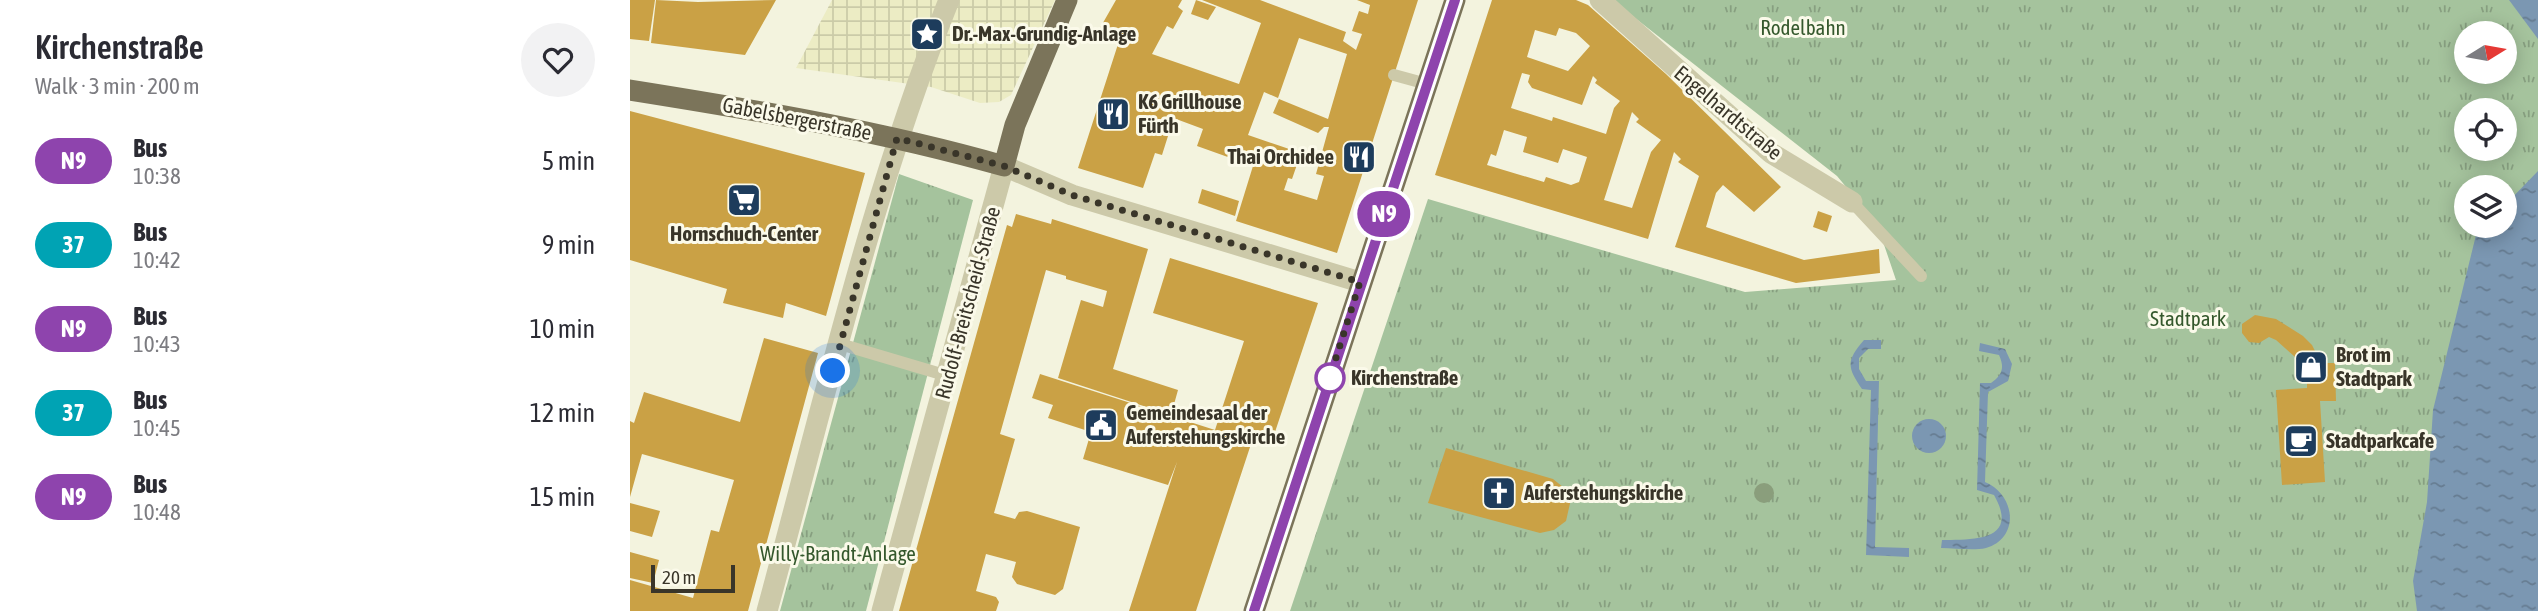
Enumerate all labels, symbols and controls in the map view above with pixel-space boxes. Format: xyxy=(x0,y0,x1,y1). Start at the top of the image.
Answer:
place icon: Dr.-Max-Grundig-Anlage xyxy=(908,15,946,53)
park label: Rodelbahn xyxy=(1760,15,1846,39)
place label: Dr.-Max-Grundig-Anlage xyxy=(952,21,1136,45)
north arrow xyxy=(2454,21,2516,84)
map controls xyxy=(2454,21,2517,238)
button: heart xyxy=(521,23,595,97)
text: Kirchenstraße xyxy=(35,28,204,66)
street label: Engelhardtstraße xyxy=(1670,60,1787,164)
text: Walk · 3 min · 200 m xyxy=(35,73,199,99)
place label: K6 Grillhouse Fürth xyxy=(1138,89,1241,137)
street label: Gabelsbergerstraße xyxy=(721,92,874,144)
restaurant icon: K6 Grillhouse Fürth xyxy=(1094,95,1132,133)
button: locate xyxy=(2454,98,2517,161)
text: Bus xyxy=(133,133,167,163)
restaurant icon: Thai Orchidee xyxy=(1340,138,1378,176)
place label: Thai Orchidee xyxy=(1227,144,1334,168)
text: 5 min xyxy=(542,146,595,176)
text: N9 xyxy=(61,147,86,174)
text: 10:38 xyxy=(133,163,181,189)
button: layers xyxy=(2454,175,2517,238)
supermarket icon: Hornschuch-Center xyxy=(725,181,763,219)
line badge: N9 xyxy=(1352,191,1416,237)
text: N9 xyxy=(1371,200,1397,227)
street label: Rudolf-Breitscheid-Straße xyxy=(930,204,1004,402)
text: Bus xyxy=(133,217,167,247)
place label: Hornschuch-Center xyxy=(670,221,819,245)
text: 9 min xyxy=(542,230,595,260)
text: 37 xyxy=(62,231,85,258)
text: 10:42 xyxy=(133,247,181,273)
text: Bus xyxy=(133,301,167,331)
park label: Stadtpark xyxy=(2150,306,2226,330)
text: 10 min xyxy=(530,314,595,344)
text: N9 xyxy=(61,315,86,342)
text: 10:43 xyxy=(133,331,181,357)
place label: Brot im Stadtpark xyxy=(2336,342,2413,390)
shop icon: Brot im Stadtpark xyxy=(2292,348,2330,386)
your location xyxy=(815,353,850,388)
marker: Kirchenstraße xyxy=(1315,363,1345,393)
place label: Kirchenstraße xyxy=(1351,365,1458,389)
text: Bus xyxy=(133,385,167,415)
text: 12 min xyxy=(530,398,595,428)
text: 37 xyxy=(62,399,85,426)
place label: Gemeindesaal der Auferstehungskirche xyxy=(1125,400,1285,448)
public building icon: Gemeindesaal der Auferstehungskirche xyxy=(1082,406,1120,444)
text: 10:45 xyxy=(133,415,181,441)
cafe icon: Stadtparkcafe xyxy=(2282,422,2320,460)
place label: Stadtparkcafe xyxy=(2326,428,2434,452)
text: Bus xyxy=(133,469,167,499)
church icon: Auferstehungskirche xyxy=(1480,474,1518,512)
place label: Auferstehungskirche xyxy=(1523,480,1683,504)
text: 15 min xyxy=(530,482,595,512)
text: N9 xyxy=(61,483,86,510)
text: 10:48 xyxy=(133,499,181,525)
park label: Willy-Brandt-Anlage xyxy=(760,541,916,565)
scale bar xyxy=(651,562,735,594)
text: 20 m xyxy=(662,566,696,588)

